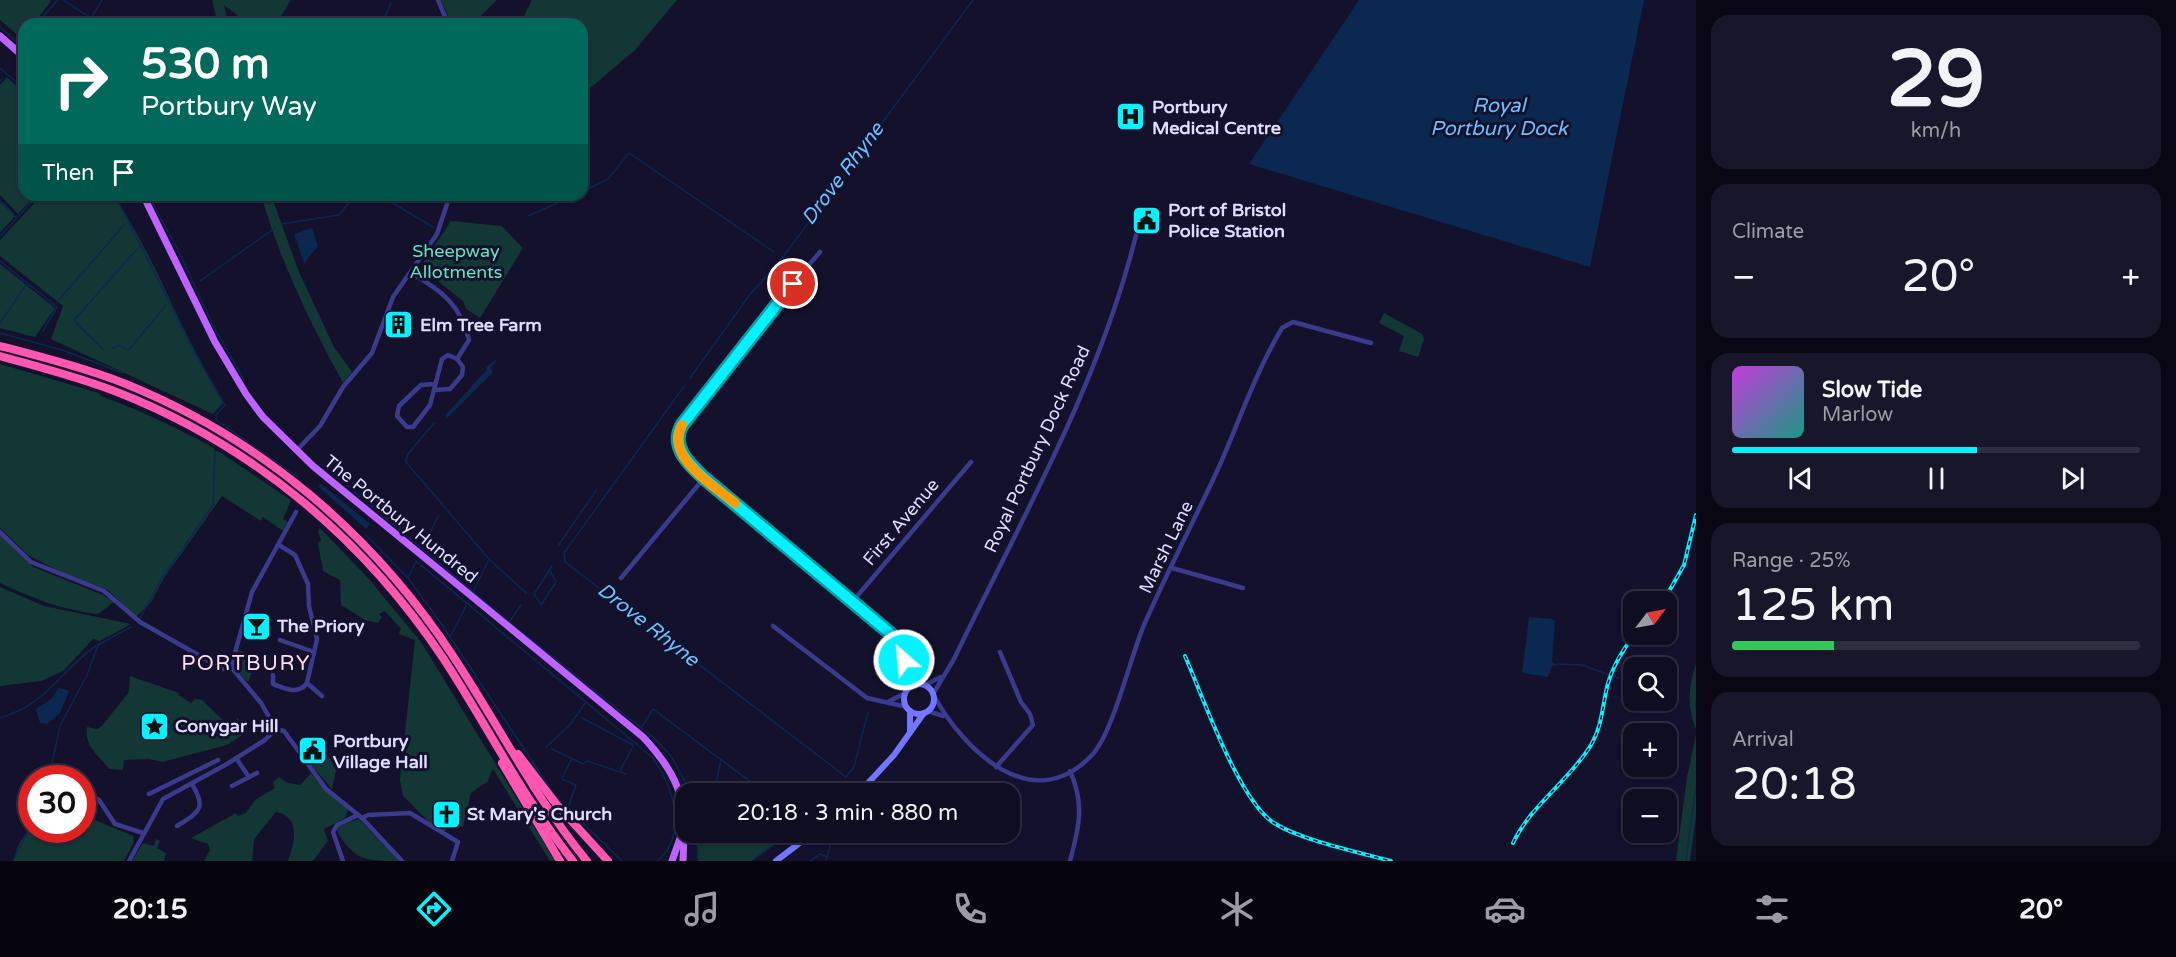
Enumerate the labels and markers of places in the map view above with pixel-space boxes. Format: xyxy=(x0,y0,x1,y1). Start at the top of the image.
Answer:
place label: Portbury Medical Centre xyxy=(1152,96,1281,139)
hospital icon: Portbury Medical Centre xyxy=(1115,101,1147,133)
place label: Port of Bristol Police Station xyxy=(1168,199,1286,242)
public building icon: Port of Bristol Police Station xyxy=(1131,204,1163,236)
pin xyxy=(767,258,818,309)
building icon: Elm Tree Farm xyxy=(383,309,415,341)
place label: Elm Tree Farm xyxy=(420,314,542,336)
bar icon: The Priory xyxy=(240,610,272,642)
place label: The Priory xyxy=(276,615,365,637)
place icon: Conygar Hill xyxy=(138,710,170,742)
place label: Conygar Hill xyxy=(175,715,278,737)
place label: Portbury Village Hall xyxy=(333,730,428,773)
public building icon: Portbury Village Hall xyxy=(296,735,328,767)
church icon: St Mary's Church xyxy=(430,798,462,830)
place label: St Mary's Church xyxy=(467,803,612,825)

